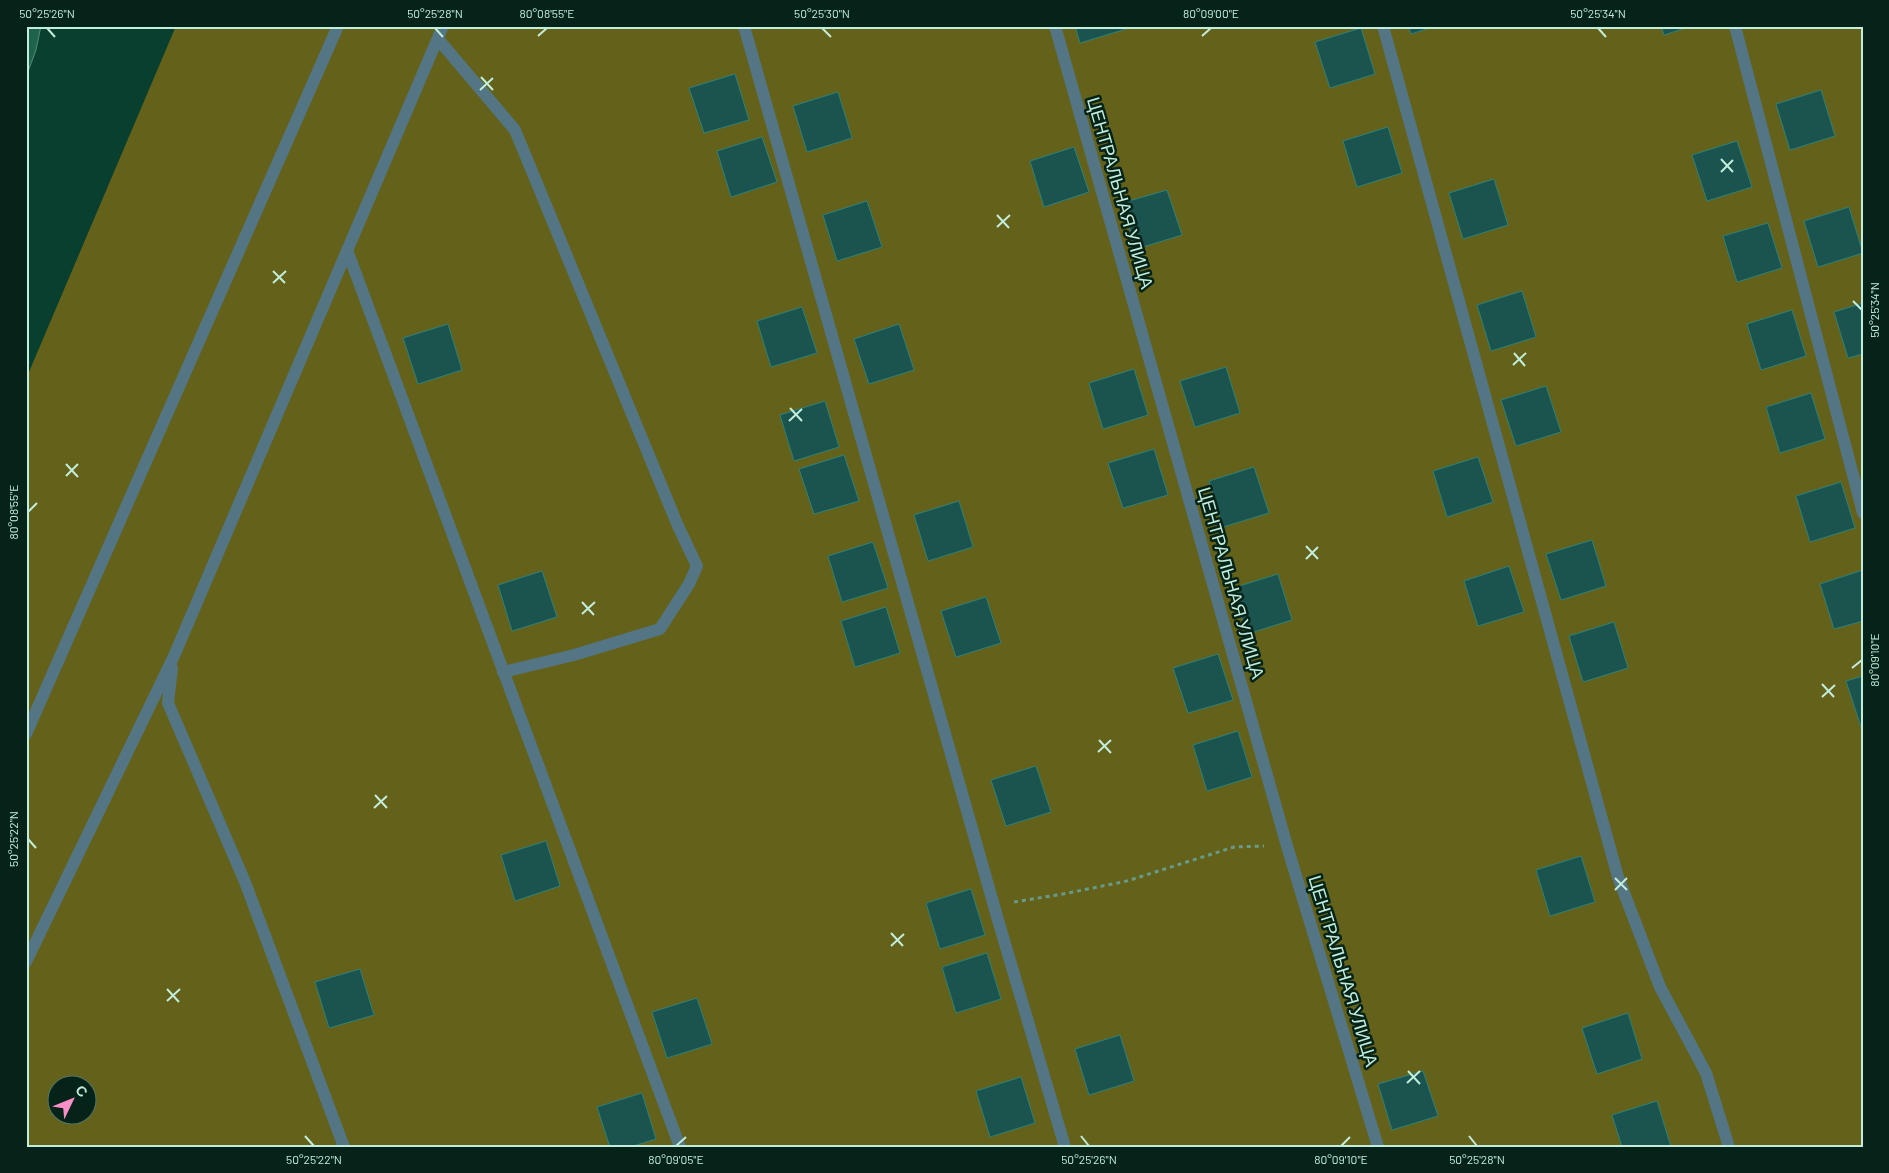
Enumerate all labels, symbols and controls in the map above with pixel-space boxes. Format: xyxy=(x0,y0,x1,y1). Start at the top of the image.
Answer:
text: 50°25'26"N xyxy=(19,6,75,20)
text: 50°25'28"N xyxy=(407,6,463,20)
text: 80°08'55"E xyxy=(520,6,574,20)
text: 50°25'30"N xyxy=(794,6,850,20)
text: 80°09'00"E xyxy=(1183,6,1239,20)
text: 50°25'34"N xyxy=(1570,6,1626,20)
street label: ЦЕНТРАЛЬНАЯ УЛИЦА xyxy=(1083,94,1159,291)
text: 50°25'34"N xyxy=(1867,282,1881,338)
street label: ЦЕНТРАЛЬНАЯ УЛИЦА xyxy=(1194,484,1270,681)
text: 80°08'55"E xyxy=(6,485,20,539)
text: 80°09'10"E xyxy=(1867,633,1881,687)
text: 50°25'22"N xyxy=(6,811,20,867)
street label: ЦЕНТРАЛЬНАЯ УЛИЦА xyxy=(1304,873,1384,1069)
north arrow xyxy=(48,1076,98,1126)
text: С xyxy=(72,1081,92,1100)
text: 50°25'22"N xyxy=(286,1152,342,1166)
text: 80°09'05"E xyxy=(648,1152,704,1166)
text: 50°25'26"N xyxy=(1061,1152,1117,1166)
text: 80°09'10"E xyxy=(1314,1152,1368,1166)
text: 50°25'28"N xyxy=(1449,1152,1505,1166)

